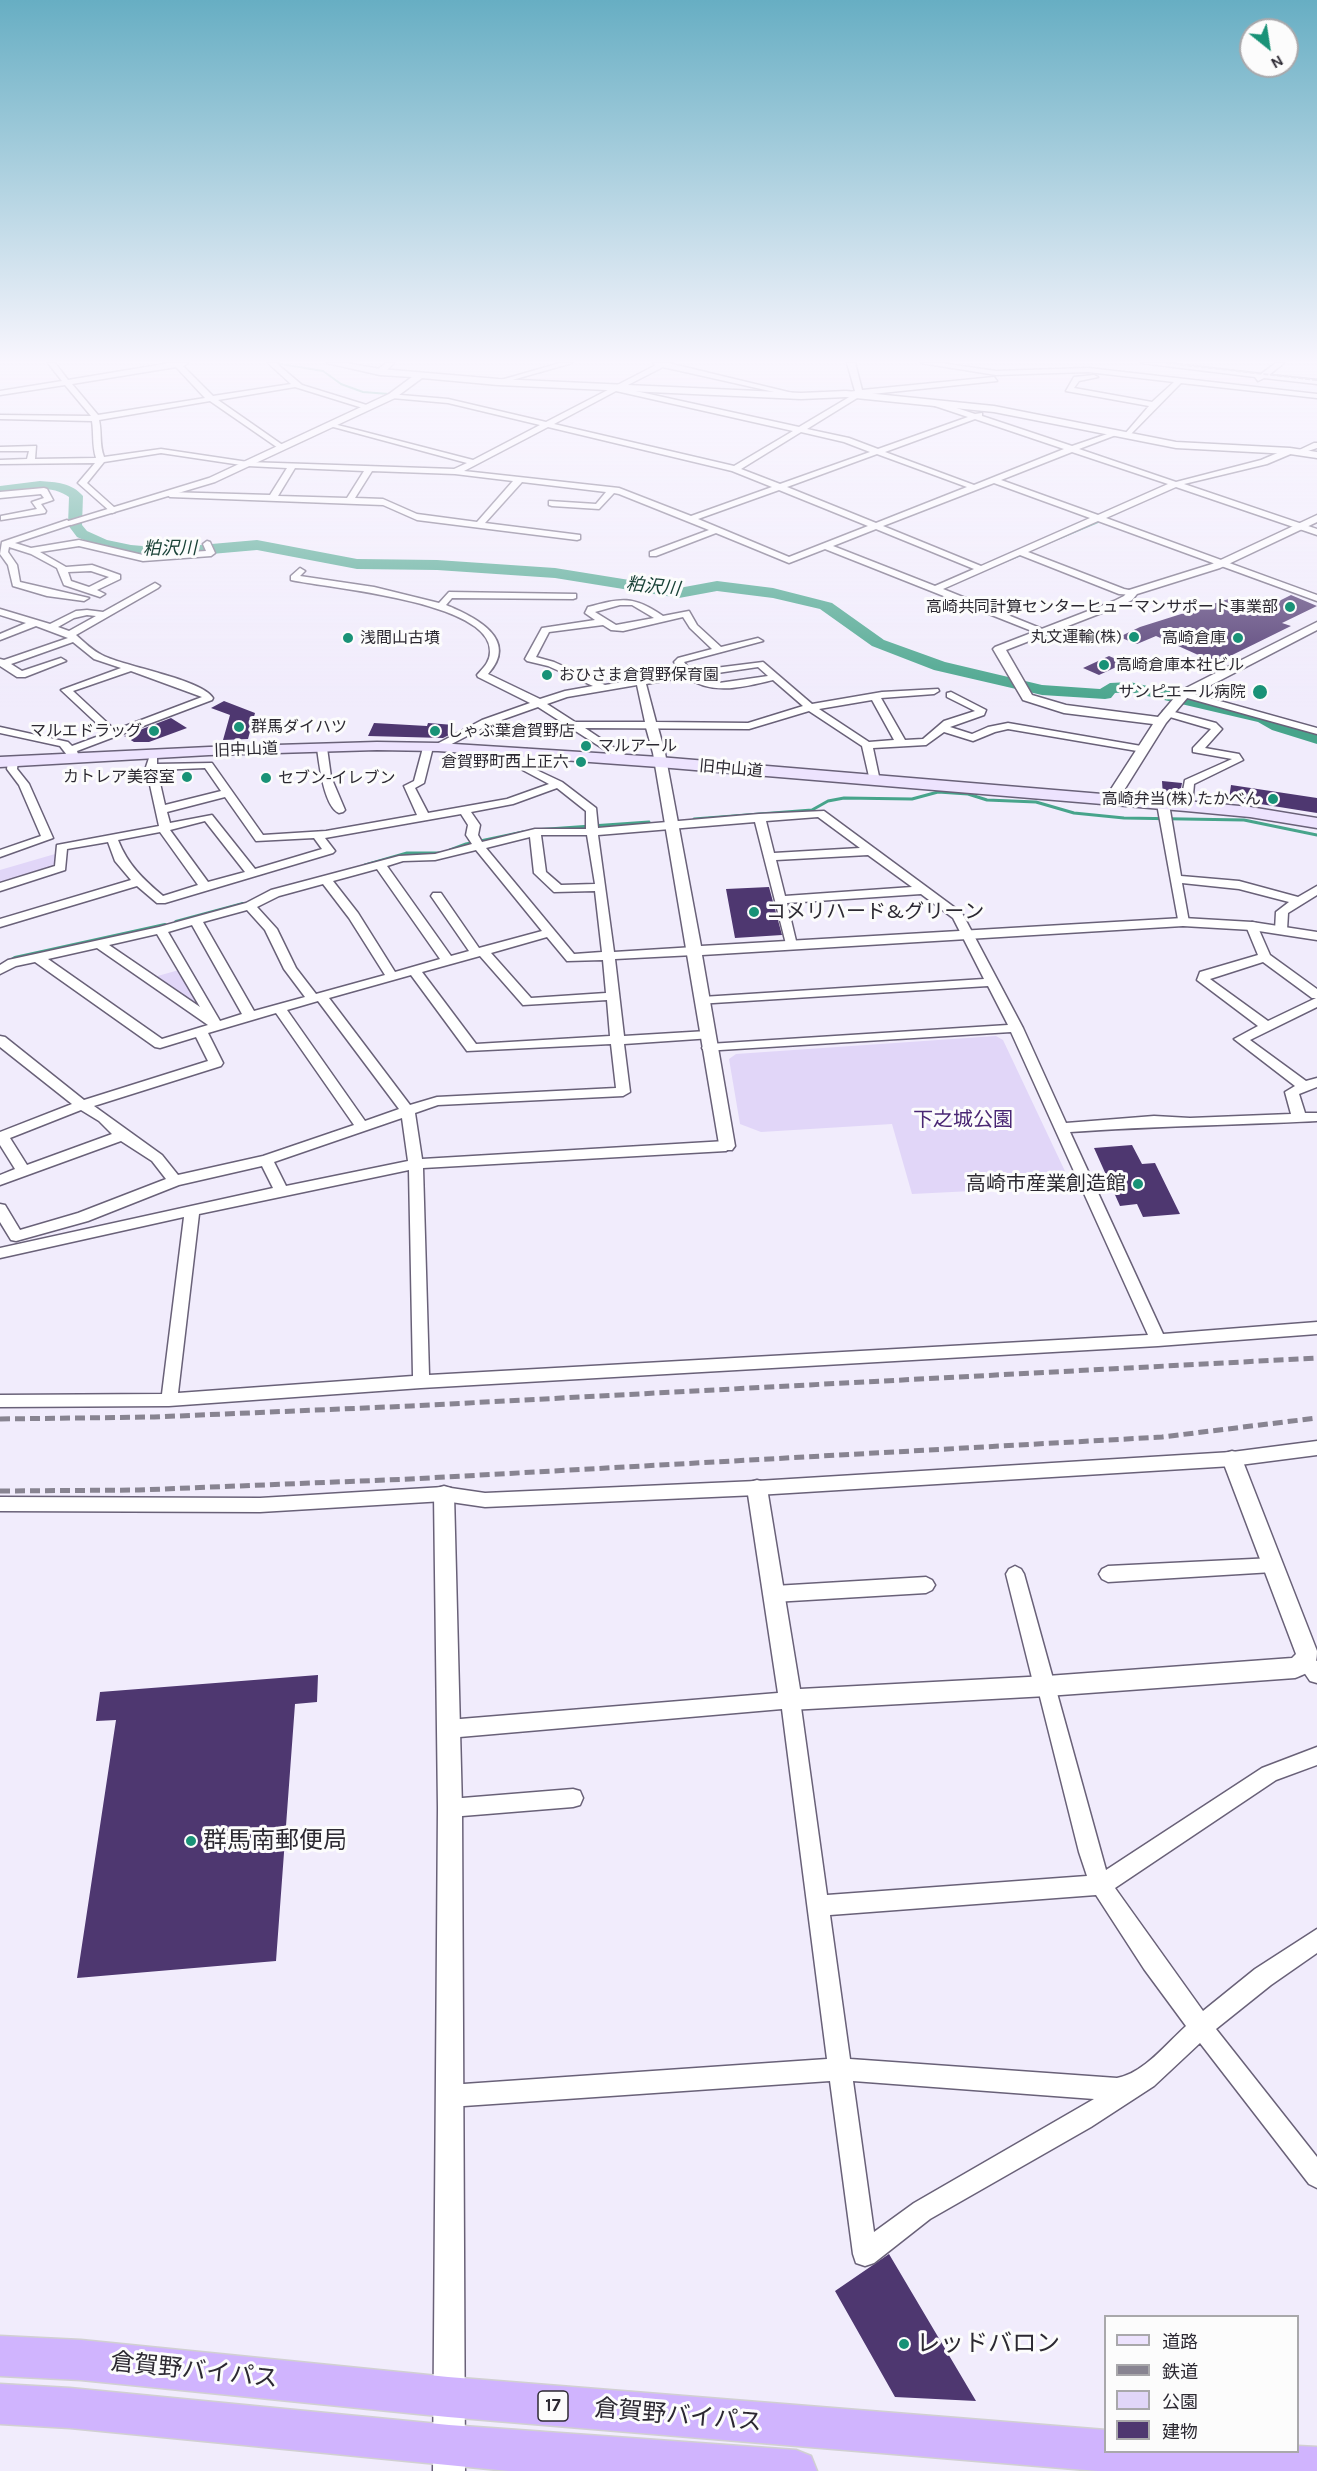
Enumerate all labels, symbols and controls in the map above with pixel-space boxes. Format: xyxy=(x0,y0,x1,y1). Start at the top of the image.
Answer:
north arrow xyxy=(1239,18,1299,78)
text: N xyxy=(1268,51,1287,73)
water label: 粕沢川 xyxy=(143,538,197,560)
water label: 粕沢川 xyxy=(625,573,681,601)
place label: 高崎共同計算センターヒューマンサポート事業部 xyxy=(926,597,1278,617)
marker: 高崎共同計算センターヒューマンサポート事業部 xyxy=(1283,600,1297,614)
place label: 丸文運輸(株) xyxy=(1031,627,1122,647)
place label: 浅間山古墳 xyxy=(360,628,440,648)
place label: 高崎倉庫 xyxy=(1162,628,1226,648)
marker: 丸文運輸(株) xyxy=(1127,630,1141,644)
marker: 浅間山古墳 xyxy=(341,631,355,645)
marker: 高崎倉庫 xyxy=(1231,631,1245,645)
place label: 高崎倉庫本社ビル xyxy=(1116,655,1244,675)
marker: 高崎倉庫本社ビル xyxy=(1097,658,1111,672)
place label: おひさま倉賀野保育園 xyxy=(559,665,719,685)
marker: おひさま倉賀野保育園 xyxy=(540,668,554,682)
place label: サンピエール病院 xyxy=(1118,682,1246,702)
marker: サンピエール病院 xyxy=(1251,683,1269,701)
place label: 群馬ダイハツ xyxy=(251,717,347,737)
marker: 群馬ダイハツ xyxy=(232,720,246,734)
place label: マルエドラッグ xyxy=(30,721,142,741)
place label: しゃぶ葉倉賀野店 xyxy=(447,721,575,741)
marker: マルエドラッグ xyxy=(147,724,161,738)
marker: しゃぶ葉倉賀野店 xyxy=(428,724,442,738)
place label: マルアール xyxy=(598,736,677,756)
street label: 旧中山道 xyxy=(214,739,278,761)
marker: マルアール xyxy=(579,739,593,753)
place label: 倉賀野町西上正六 xyxy=(441,752,569,772)
marker: 倉賀野町西上正六 xyxy=(574,755,588,769)
street label: 旧中山道 xyxy=(698,757,764,781)
place label: カトレア美容室 xyxy=(63,767,175,787)
place label: セブン-イレブン xyxy=(278,768,396,788)
marker: カトレア美容室 xyxy=(180,770,194,784)
marker: セブン-イレブン xyxy=(259,771,273,785)
place label: 高崎弁当(株) たかべん xyxy=(1102,789,1261,809)
marker: 高崎弁当(株) たかべん xyxy=(1266,792,1280,806)
place label: コメリハード&グリーン xyxy=(766,900,984,924)
marker: コメリハード&グリーン xyxy=(747,905,761,919)
park label: 下之城公園 xyxy=(913,1108,1013,1132)
place label: 高崎市産業創造館 xyxy=(966,1172,1126,1196)
marker: 高崎市産業創造館 xyxy=(1131,1177,1145,1191)
place label: 群馬南郵便局 xyxy=(203,1827,347,1855)
marker: 群馬南郵便局 xyxy=(184,1834,198,1848)
legend xyxy=(1104,2315,1299,2453)
place label: レッドバロン xyxy=(916,2330,1060,2358)
text: 道路 xyxy=(1162,2331,1198,2353)
marker: レッドバロン xyxy=(897,2337,911,2351)
street label: 倉賀野バイパス xyxy=(109,2348,279,2394)
text: 鉄道 xyxy=(1162,2361,1198,2383)
road number: 17 xyxy=(538,2391,568,2421)
text: 公園 xyxy=(1162,2391,1198,2413)
street label: 倉賀野バイパス xyxy=(593,2394,763,2438)
text: 建物 xyxy=(1162,2421,1198,2443)

